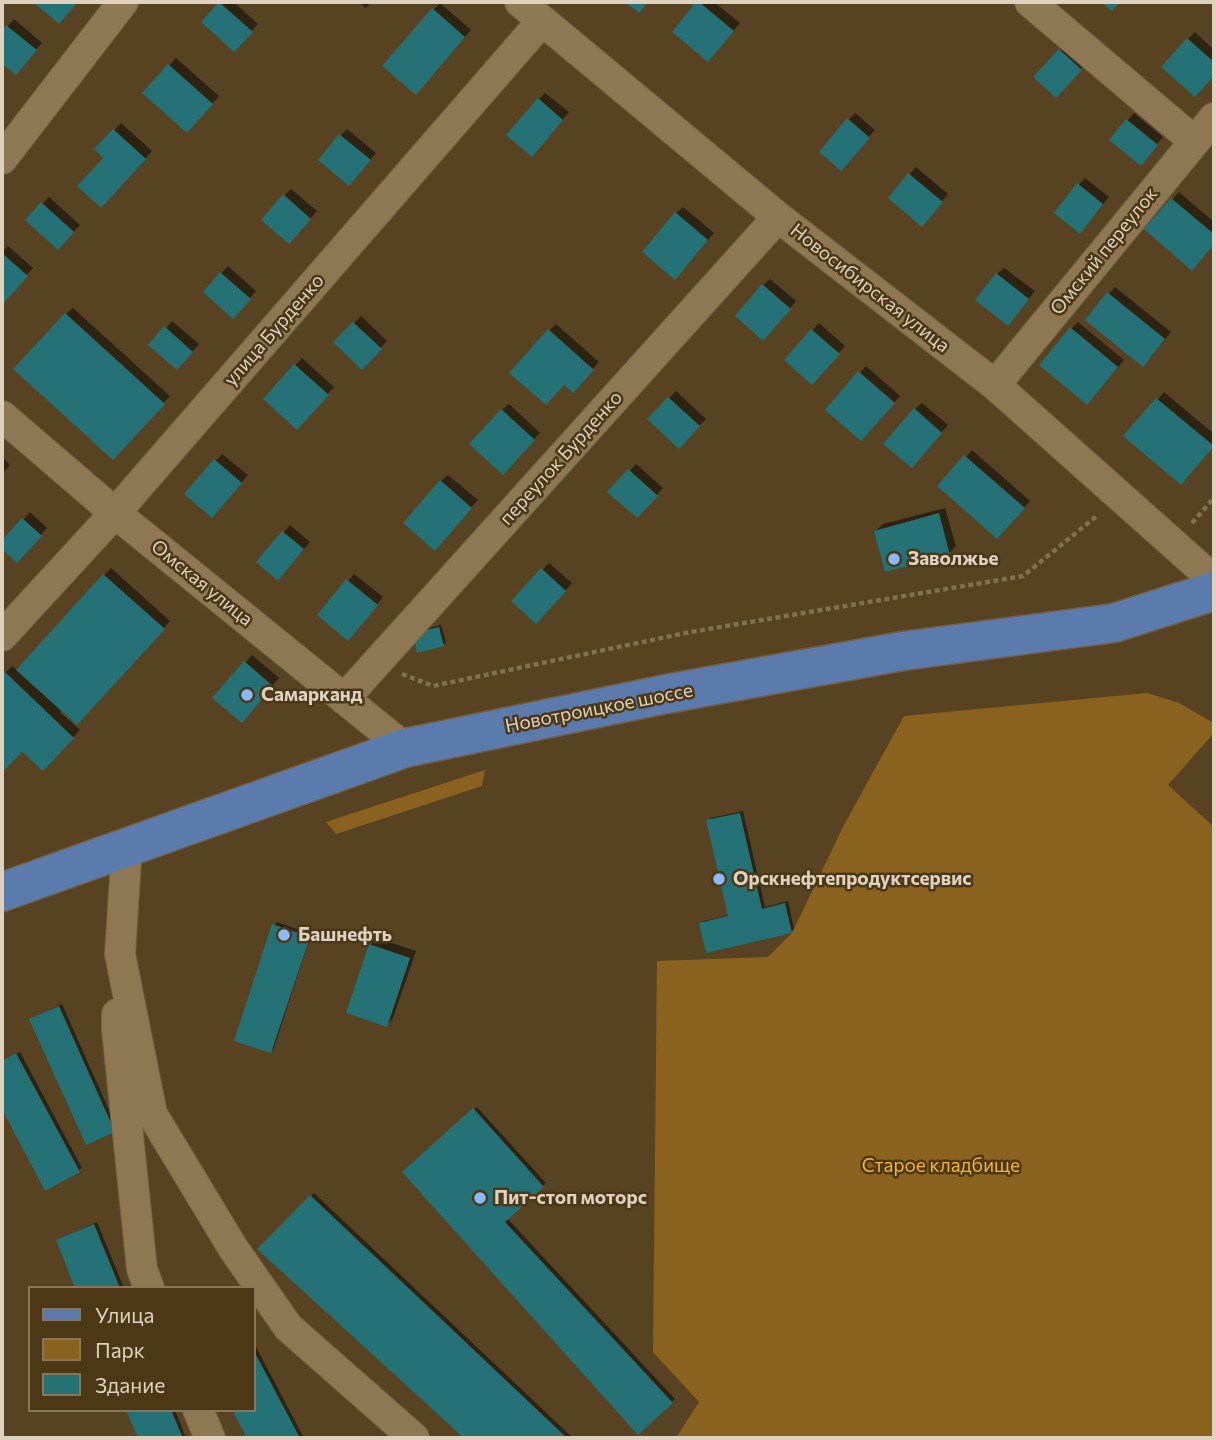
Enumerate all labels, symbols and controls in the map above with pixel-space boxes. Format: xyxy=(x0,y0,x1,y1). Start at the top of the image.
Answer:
street label: Омский переулок xyxy=(1046,183,1162,319)
street label: Новосибирская улица xyxy=(786,219,954,357)
street label: улица Бурденко xyxy=(219,269,329,391)
street label: переулок Бурденко xyxy=(495,386,627,530)
street label: Омская улица xyxy=(147,535,257,631)
place label: Заволжье xyxy=(908,548,998,570)
marker: Заволжье xyxy=(886,551,902,567)
street label: Новотроицкое шоссе xyxy=(503,679,695,737)
place label: Самарканд xyxy=(261,684,362,706)
marker: Самарканд xyxy=(239,687,255,703)
place label: Орскнефтепродуктсервис xyxy=(733,868,971,890)
marker: Орскнефтепродуктсервис xyxy=(711,871,727,887)
place label: Башнефть xyxy=(298,924,392,946)
marker: Башнефть xyxy=(276,927,292,943)
park label: Старое кладбище xyxy=(862,1155,1020,1177)
place label: Пит-стоп моторс xyxy=(494,1187,647,1209)
marker: Пит-стоп моторс xyxy=(472,1190,488,1206)
legend xyxy=(28,1286,256,1412)
text: Улица xyxy=(95,1302,154,1327)
text: Парк xyxy=(95,1337,145,1362)
text: Здание xyxy=(95,1372,165,1397)

